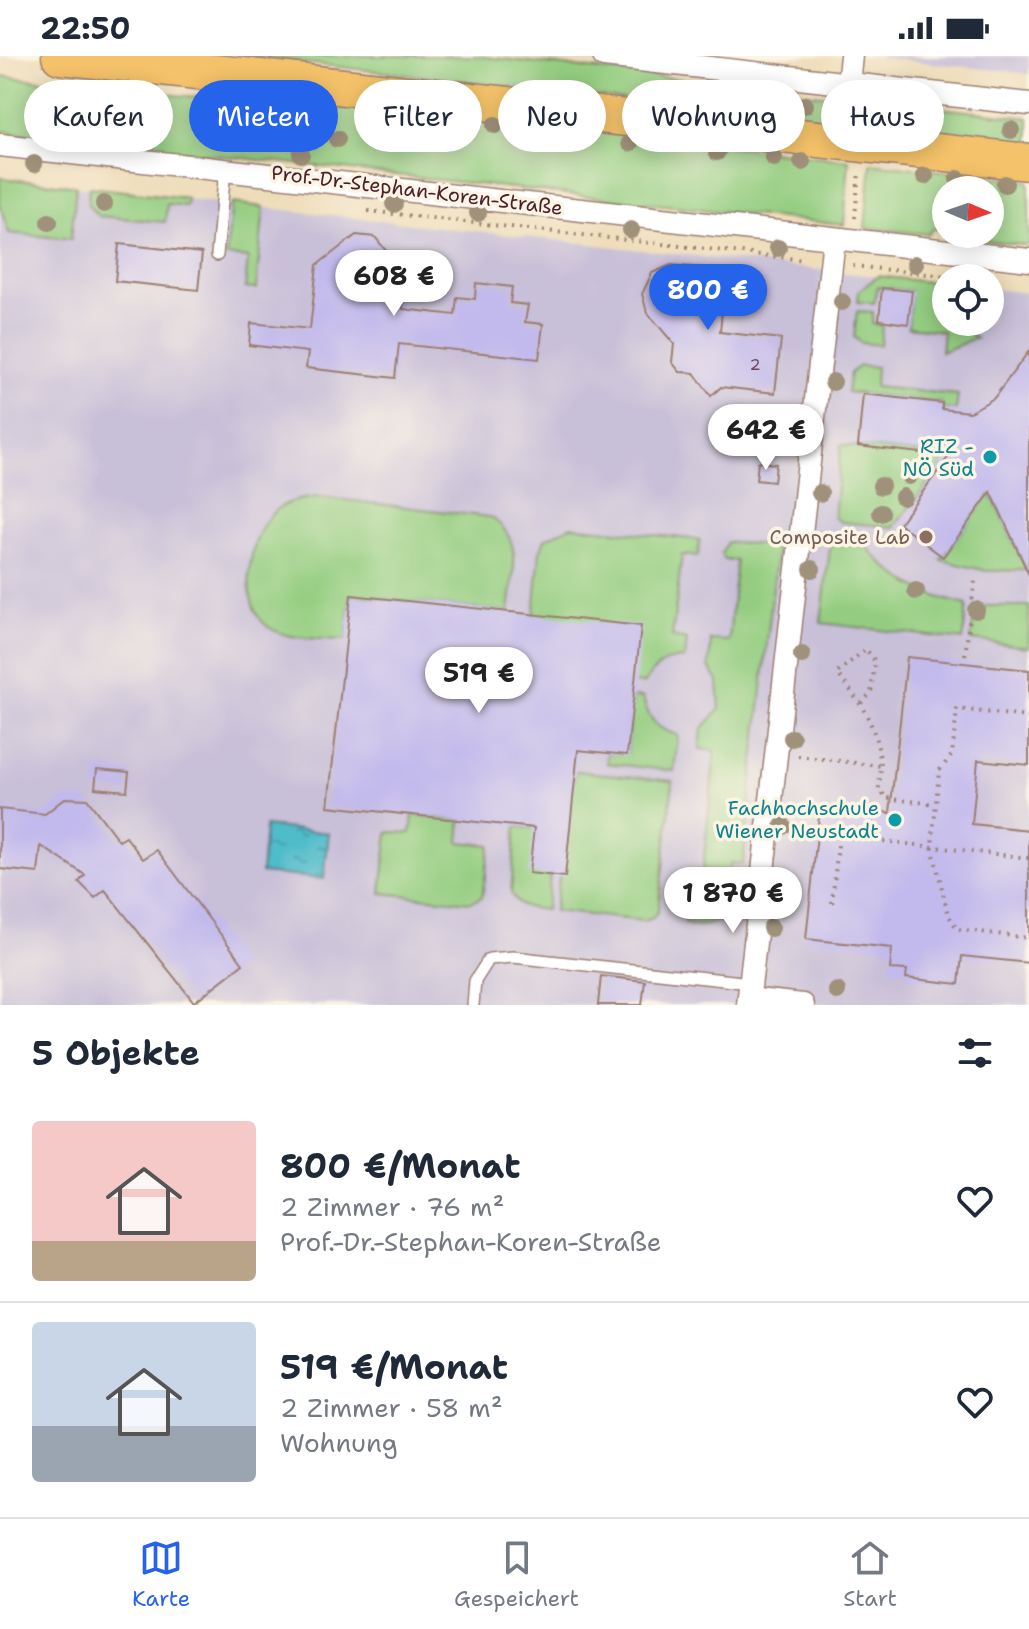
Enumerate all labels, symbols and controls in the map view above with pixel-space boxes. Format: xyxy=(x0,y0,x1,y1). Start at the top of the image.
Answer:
text: 22:50 xyxy=(40,8,130,49)
chip: Kaufen xyxy=(24,80,173,152)
chip: Mieten xyxy=(189,80,338,152)
chip: Filter xyxy=(354,80,482,152)
chip: Neu xyxy=(498,80,606,152)
chip: Wohnung xyxy=(622,80,805,152)
chip: Haus xyxy=(821,80,944,152)
street label: Prof.-Dr.-Stephan-Koren-Straße xyxy=(270,159,564,221)
north arrow xyxy=(932,176,1004,248)
map controls xyxy=(932,176,1004,336)
pin: 608 € xyxy=(338,250,450,318)
text: 608 € xyxy=(353,258,435,293)
pin: 800 € xyxy=(652,264,764,332)
button: locate xyxy=(932,264,1004,336)
text: 800 € xyxy=(667,272,749,307)
house number: 2 xyxy=(749,354,761,375)
pin: 642 € xyxy=(710,404,822,472)
text: 642 € xyxy=(726,412,806,447)
place label: RIZ - NÖ Süd xyxy=(902,433,974,482)
marker: RIZ - NÖ Süd xyxy=(981,448,999,466)
place label: Composite Lab xyxy=(770,524,910,550)
marker: Composite Lab xyxy=(917,528,935,546)
pin: 519 € xyxy=(423,647,535,715)
text: 519 € xyxy=(443,655,515,690)
place label: Fachhochschule Wiener Neustadt xyxy=(715,795,879,844)
marker: Fachhochschule Wiener Neustadt xyxy=(886,811,904,829)
pin: 1 870 € xyxy=(659,867,807,935)
text: 1 870 € xyxy=(682,875,784,910)
text: 5 Objekte xyxy=(32,1030,200,1076)
icon: filters xyxy=(953,1031,997,1075)
text: 800 €/Monat xyxy=(280,1143,520,1189)
icon: home xyxy=(96,1153,192,1249)
icon: heart xyxy=(953,1179,997,1223)
text: 2 Zimmer · 76 m² xyxy=(280,1189,505,1224)
text: Prof.-Dr.-Stephan-Koren-Straße xyxy=(280,1224,661,1259)
text: 519 €/Monat xyxy=(280,1344,508,1390)
icon: home xyxy=(96,1354,192,1450)
icon: heart xyxy=(953,1380,997,1424)
text: 2 Zimmer · 58 m² xyxy=(280,1390,503,1425)
text: Wohnung xyxy=(280,1425,398,1460)
tab: Karte xyxy=(132,1536,190,1613)
tab: Gespeichert xyxy=(454,1536,579,1613)
tab: Start xyxy=(843,1536,897,1613)

